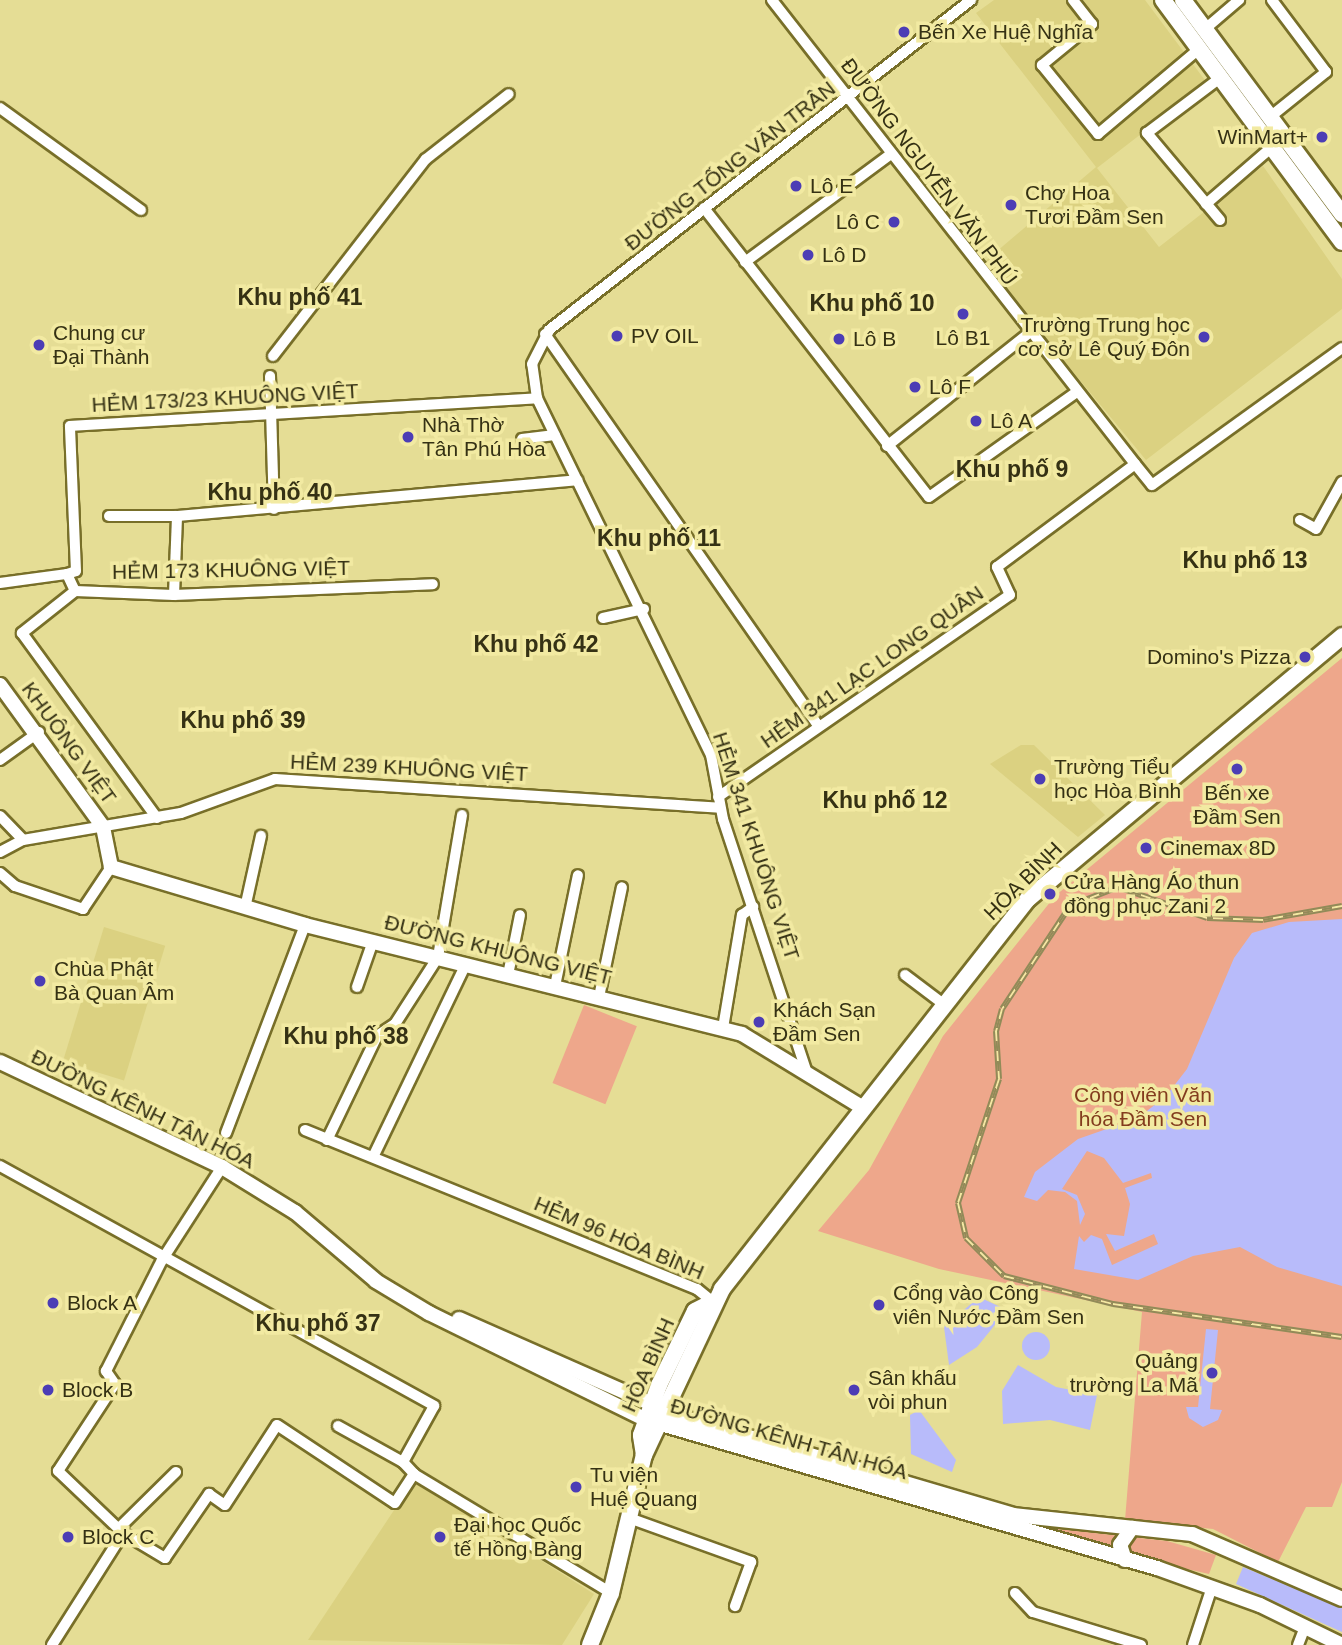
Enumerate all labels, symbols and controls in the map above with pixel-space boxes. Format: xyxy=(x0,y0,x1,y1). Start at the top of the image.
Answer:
place label: Bến Xe Huệ Nghĩa xyxy=(918,19,1093,45)
marker: Bến Xe Huệ Nghĩa xyxy=(896,24,912,40)
street label: ĐƯỜNG NGUYỄN VĂN PHÚ xyxy=(835,54,1023,290)
street label: ĐƯỜNG TỐNG VĂN TRÂN xyxy=(619,76,841,256)
place label: WinMart+ xyxy=(1218,124,1308,150)
marker: WinMart+ xyxy=(1314,129,1330,145)
place label: Lô E xyxy=(810,173,853,199)
marker: Lô E xyxy=(788,178,804,194)
place label: Chợ Hoa Tươi Đầm Sen xyxy=(1025,180,1164,230)
marker: Chợ Hoa Tươi Đầm Sen xyxy=(1003,197,1019,213)
place label: Lô C xyxy=(836,209,880,235)
marker: Lô C xyxy=(886,214,902,230)
place label: Lô D xyxy=(822,242,866,268)
marker: Lô D xyxy=(800,247,816,263)
district label: Khu phố 41 xyxy=(237,283,363,311)
district label: Khu phố 10 xyxy=(809,289,935,317)
marker: Lô B1 xyxy=(955,306,971,322)
place label: Trường Trung học cơ sở Lê Quý Đôn xyxy=(1018,312,1190,362)
place label: Chung cư Đại Thành xyxy=(53,320,150,370)
place label: PV OIL xyxy=(631,323,699,349)
place label: Lô B1 xyxy=(936,325,990,351)
place label: Lô B xyxy=(853,326,896,352)
marker: PV OIL xyxy=(609,328,625,344)
marker: Trường Trung học cơ sở Lê Quý Đôn xyxy=(1196,329,1212,345)
marker: Lô B xyxy=(831,331,847,347)
marker: Chung cư Đại Thành xyxy=(31,337,47,353)
place label: Lô F xyxy=(929,374,971,400)
street label: HẺM 173/23 KHUÔNG VIỆT xyxy=(91,378,359,418)
marker: Lô F xyxy=(907,379,923,395)
place label: Lô A xyxy=(990,408,1033,434)
place label: Nhà Thờ Tân Phú Hòa xyxy=(422,412,546,462)
marker: Lô A xyxy=(968,413,984,429)
marker: Nhà Thờ Tân Phú Hòa xyxy=(400,429,416,445)
district label: Khu phố 9 xyxy=(956,455,1068,483)
district label: Khu phố 40 xyxy=(207,478,333,506)
district label: Khu phố 11 xyxy=(597,524,721,552)
district label: Khu phố 13 xyxy=(1182,546,1308,574)
street label: HẺM 173 KHUÔNG VIỆT xyxy=(112,555,350,585)
street label: HẺM 341 LẠC LONG QUÂN xyxy=(756,580,988,754)
district label: Khu phố 42 xyxy=(473,630,599,658)
place label: Domino's Pizza xyxy=(1147,644,1291,670)
marker: Domino's Pizza xyxy=(1297,649,1313,665)
street label: KHUÔNG VIỆT xyxy=(16,677,122,809)
district label: Khu phố 39 xyxy=(180,706,306,734)
street label: HẺM 341 KHUÔNG VIỆT xyxy=(707,729,805,963)
street label: HẺM 239 KHUÔNG VIỆT xyxy=(289,749,529,787)
place label: Trường Tiểu học Hòa Bình xyxy=(1054,754,1181,804)
marker: Bến xe Đầm Sen xyxy=(1229,761,1245,777)
marker: Trường Tiểu học Hòa Bình xyxy=(1032,771,1048,787)
place label: Bến xe Đầm Sen xyxy=(1193,780,1281,830)
district label: Khu phố 12 xyxy=(822,786,948,814)
place label: Cinemax 8D xyxy=(1160,835,1276,861)
street label: HÒA BÌNH xyxy=(978,836,1068,926)
marker: Cinemax 8D xyxy=(1138,840,1154,856)
place label: Cửa Hàng Áo thun đồng phục Zani 2 xyxy=(1064,869,1239,919)
marker: Cửa Hàng Áo thun đồng phục Zani 2 xyxy=(1042,886,1058,902)
street label: ĐƯỜNG KHUÔNG VIỆT xyxy=(382,910,614,990)
place label: Chùa Phật Bà Quan Âm xyxy=(54,956,174,1006)
marker: Chùa Phật Bà Quan Âm xyxy=(32,973,48,989)
place label: Khách Sạn Đầm Sen xyxy=(773,997,876,1047)
marker: Khách Sạn Đầm Sen xyxy=(751,1014,767,1030)
district label: Khu phố 38 xyxy=(283,1022,409,1050)
street label: ĐƯỜNG KÊNH TÂN HÓA xyxy=(27,1044,259,1174)
park label: Công viên Văn hóa Đầm Sen xyxy=(1074,1082,1212,1132)
street label: HẺM 96 HÒA BÌNH xyxy=(530,1191,708,1285)
place label: Cổng vào Công viên Nước Đầm Sen xyxy=(893,1280,1084,1330)
place label: Block A xyxy=(67,1290,138,1316)
marker: Block A xyxy=(45,1295,61,1311)
marker: Cổng vào Công viên Nước Đầm Sen xyxy=(871,1297,887,1313)
district label: Khu phố 37 xyxy=(255,1309,381,1337)
street label: HÒA BÌNH xyxy=(616,1314,680,1416)
place label: Quảng trường La Mã xyxy=(1070,1348,1198,1398)
place label: Sân khấu vòi phun xyxy=(868,1365,957,1415)
marker: Quảng trường La Mã xyxy=(1204,1365,1220,1381)
place label: Block B xyxy=(62,1377,133,1403)
marker: Block B xyxy=(40,1382,56,1398)
marker: Sân khấu vòi phun xyxy=(846,1382,862,1398)
street label: ĐƯỜNG KÊNH TÂN HÓA xyxy=(667,1393,911,1485)
place label: Tu viện Huệ Quang xyxy=(590,1462,697,1512)
marker: Tu viện Huệ Quang xyxy=(568,1479,584,1495)
place label: Đại học Quốc tế Hồng Bàng xyxy=(454,1512,582,1562)
place label: Block C xyxy=(82,1524,154,1550)
marker: Block C xyxy=(60,1529,76,1545)
marker: Đại học Quốc tế Hồng Bàng xyxy=(432,1529,448,1545)

